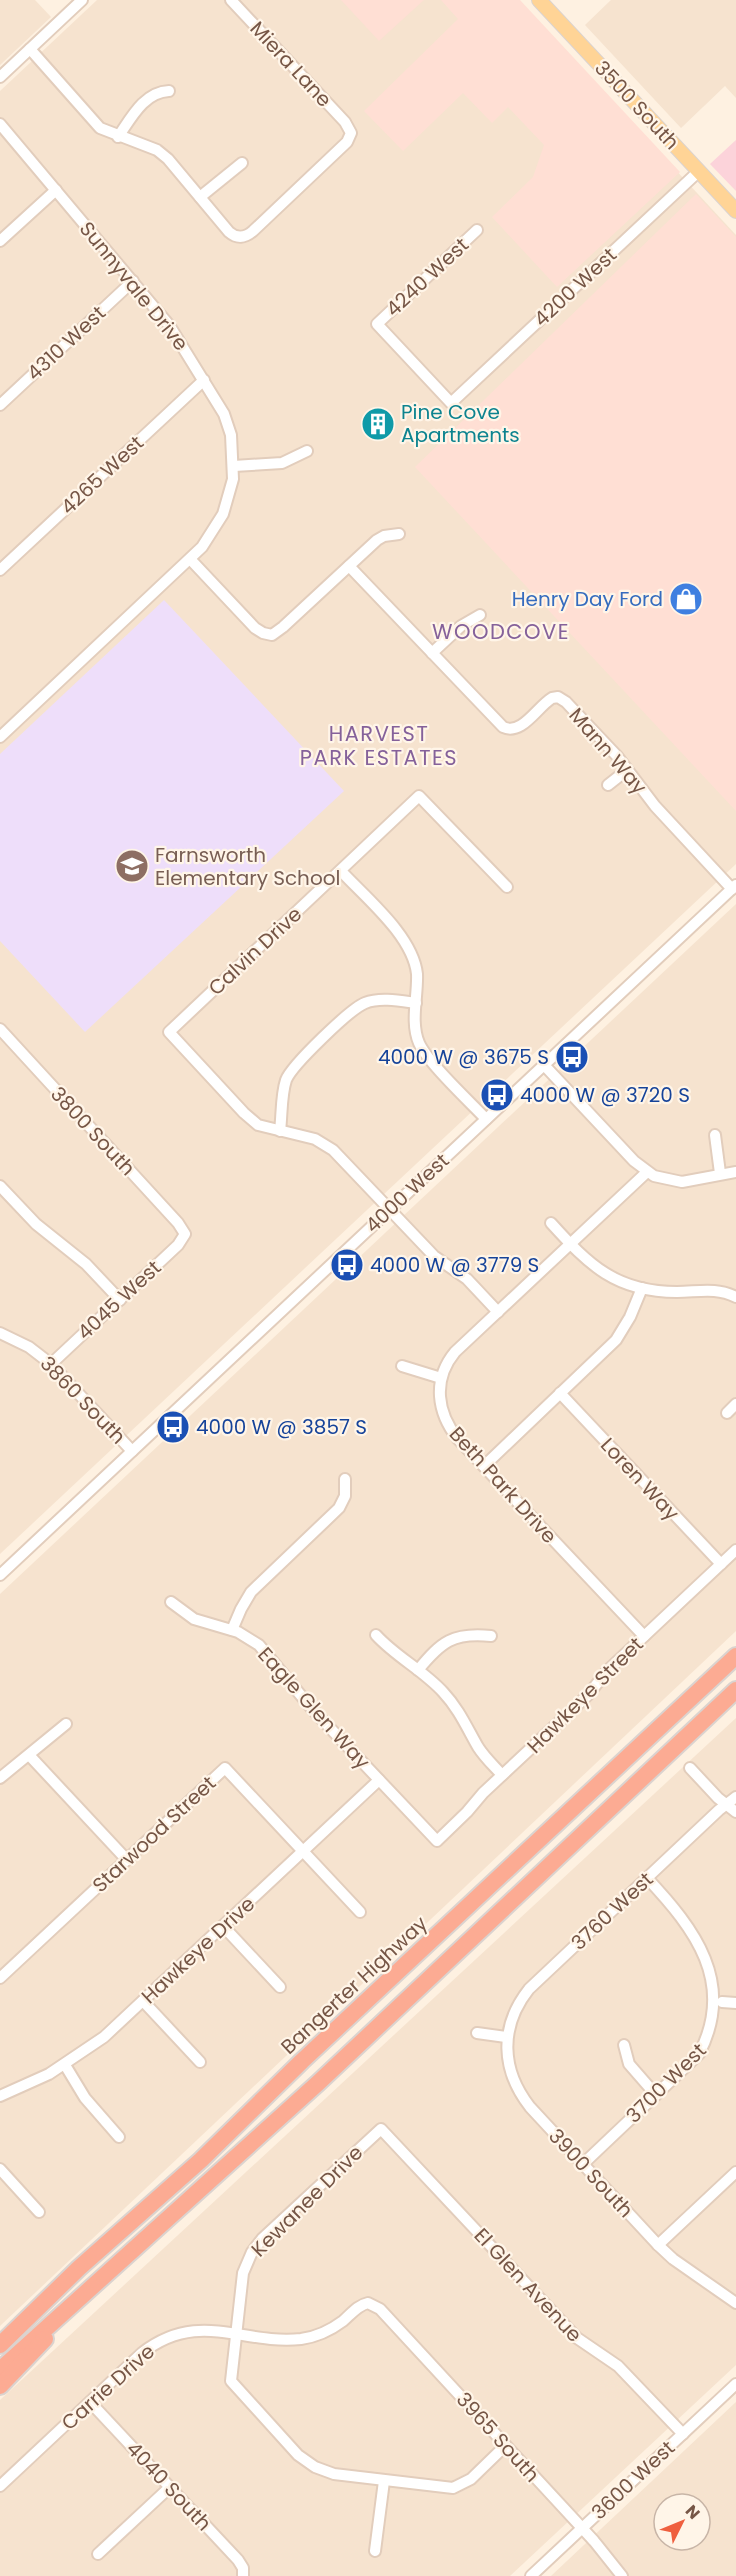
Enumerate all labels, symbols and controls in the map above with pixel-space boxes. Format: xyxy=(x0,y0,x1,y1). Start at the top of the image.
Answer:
street label: Miera Lane xyxy=(244,15,338,113)
street label: 3500 South xyxy=(588,54,686,156)
street label: Sunnyvale Drive xyxy=(73,215,195,357)
street label: 4240 West xyxy=(379,231,475,323)
street label: 4200 West xyxy=(527,241,623,333)
street label: 4310 West xyxy=(21,299,111,387)
place label: Pine Cove Apartments xyxy=(401,398,520,449)
building icon: Pine Cove Apartments xyxy=(360,406,396,442)
street label: 4265 West xyxy=(54,429,150,521)
shop icon: Henry Day Ford xyxy=(668,581,704,617)
place label: Henry Day Ford xyxy=(512,585,663,613)
district label: WOODCOVE xyxy=(432,617,570,646)
street label: Mann Way xyxy=(563,702,653,800)
district label: HARVEST PARK ESTATES xyxy=(300,719,458,772)
place label: Farnsworth Elementary School xyxy=(155,841,340,892)
school or university icon: Farnsworth Elementary School xyxy=(114,848,150,884)
street label: Calvin Drive xyxy=(202,900,308,1002)
bus stop icon: 4000 W @ 3675 S xyxy=(554,1039,590,1075)
place label: 4000 W @ 3675 S xyxy=(378,1043,549,1071)
bus stop icon: 4000 W @ 3720 S xyxy=(479,1077,515,1113)
street label: 3800 South xyxy=(44,1080,142,1182)
place label: 4000 W @ 3720 S xyxy=(520,1081,690,1109)
street label: 4000 West xyxy=(359,1147,455,1239)
bus stop icon: 4000 W @ 3779 S xyxy=(329,1247,365,1283)
place label: 4000 W @ 3779 S xyxy=(370,1251,539,1279)
street label: 4045 West xyxy=(71,1254,167,1346)
street label: 3860 South xyxy=(34,1350,132,1450)
bus stop icon: 4000 W @ 3857 S xyxy=(155,1409,191,1445)
place label: 4000 W @ 3857 S xyxy=(196,1413,367,1441)
street label: Beth Park Drive xyxy=(443,1420,563,1550)
street label: Loren Way xyxy=(594,1432,686,1526)
street label: Hawkeye Street xyxy=(521,1631,649,1759)
street label: Eagle Glen Way xyxy=(252,1641,376,1775)
street label: Starwood Street xyxy=(86,1769,222,1899)
street label: 3760 West xyxy=(565,1866,659,1956)
street label: Hawkeye Drive xyxy=(135,1890,261,2010)
street label: Bangerter Highway xyxy=(275,1910,433,2060)
street label: 3700 West xyxy=(620,2037,712,2129)
street label: 3900 South xyxy=(542,2122,640,2224)
street label: Kewanee Drive xyxy=(245,2139,369,2263)
street label: El Glen Avenue xyxy=(468,2222,588,2348)
street label: Carrie Drive xyxy=(55,2338,161,2436)
street label: 3965 South xyxy=(450,2386,546,2488)
street label: 3600 West xyxy=(585,2434,681,2526)
street label: 4040 South xyxy=(120,2435,218,2537)
north arrow xyxy=(652,2492,712,2552)
text: N xyxy=(680,2500,705,2524)

